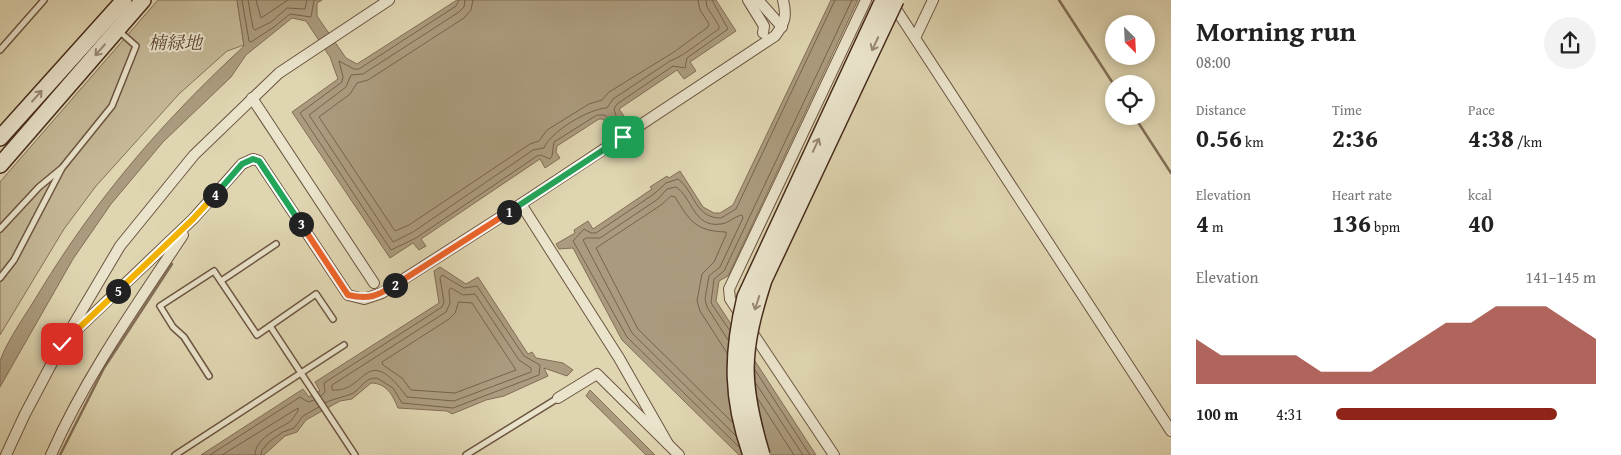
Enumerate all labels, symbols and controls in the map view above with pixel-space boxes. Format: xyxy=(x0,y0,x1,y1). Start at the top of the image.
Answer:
text: Morning run xyxy=(1196,10,1356,51)
north arrow xyxy=(1105,15,1155,65)
map controls xyxy=(1105,15,1155,125)
button: share xyxy=(1544,17,1596,69)
park label: 楠緑地 xyxy=(148,29,204,56)
one-way arrow xyxy=(870,36,880,51)
one-way arrow xyxy=(94,43,105,56)
text: 08:00 xyxy=(1196,50,1231,74)
button: locate xyxy=(1105,75,1155,125)
one-way arrow xyxy=(32,90,43,103)
text: Distance xyxy=(1196,100,1246,120)
text: Time xyxy=(1332,100,1362,120)
text: Pace xyxy=(1468,100,1495,120)
pin xyxy=(602,116,644,158)
text: 0.56 xyxy=(1196,120,1242,156)
text: 2:36 xyxy=(1332,120,1378,156)
text: 4:38 xyxy=(1468,120,1514,156)
icon: arrive xyxy=(609,123,637,151)
text: km xyxy=(1242,132,1264,152)
text: /km xyxy=(1514,132,1542,152)
one-way arrow xyxy=(811,138,821,153)
pin: 4 xyxy=(202,182,228,208)
text: 4 xyxy=(212,185,219,205)
text: Elevation xyxy=(1196,185,1251,205)
text: Heart rate xyxy=(1332,185,1392,205)
text: kcal xyxy=(1468,185,1492,205)
pin: 1 xyxy=(496,200,522,224)
text: 1 xyxy=(506,202,513,222)
text: 4 xyxy=(1196,205,1209,241)
text: 136 xyxy=(1332,205,1371,241)
text: 40 xyxy=(1468,205,1494,241)
pin: 3 xyxy=(288,212,314,236)
text: 3 xyxy=(298,214,305,234)
text: m xyxy=(1209,217,1223,237)
text: bpm xyxy=(1371,217,1400,237)
text: Elevation xyxy=(1196,265,1259,289)
text: 141–145 m xyxy=(1526,265,1596,289)
pin: 2 xyxy=(382,272,408,298)
text: 2 xyxy=(392,275,399,295)
pin: 5 xyxy=(106,278,130,304)
text: 5 xyxy=(115,281,122,301)
one-way arrow xyxy=(752,295,761,310)
pin xyxy=(41,323,83,365)
icon: check xyxy=(48,330,76,358)
text: 100 m xyxy=(1196,402,1238,426)
text: 4:31 xyxy=(1276,402,1303,426)

